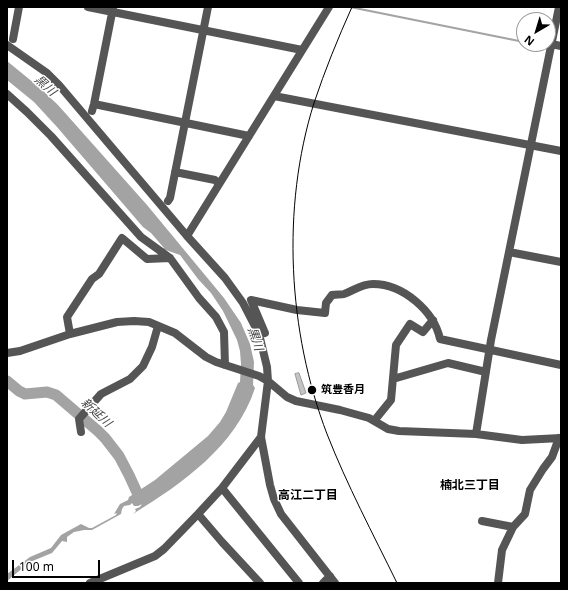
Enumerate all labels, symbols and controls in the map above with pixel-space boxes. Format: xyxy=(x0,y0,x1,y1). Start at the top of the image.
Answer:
north arrow xyxy=(516,12,556,52)
text: N xyxy=(521,32,537,50)
water label: 黒川 xyxy=(31,73,59,99)
water label: 黒川 xyxy=(244,325,266,353)
place label: 筑豊香月 xyxy=(321,383,365,397)
marker: 筑豊香月 xyxy=(306,384,318,396)
water label: 新延川 xyxy=(78,395,114,431)
district label: 楠北三丁目 xyxy=(440,479,500,493)
district label: 高江二丁目 xyxy=(278,489,338,503)
scale bar xyxy=(14,552,102,578)
text: 100 m xyxy=(19,558,54,575)

